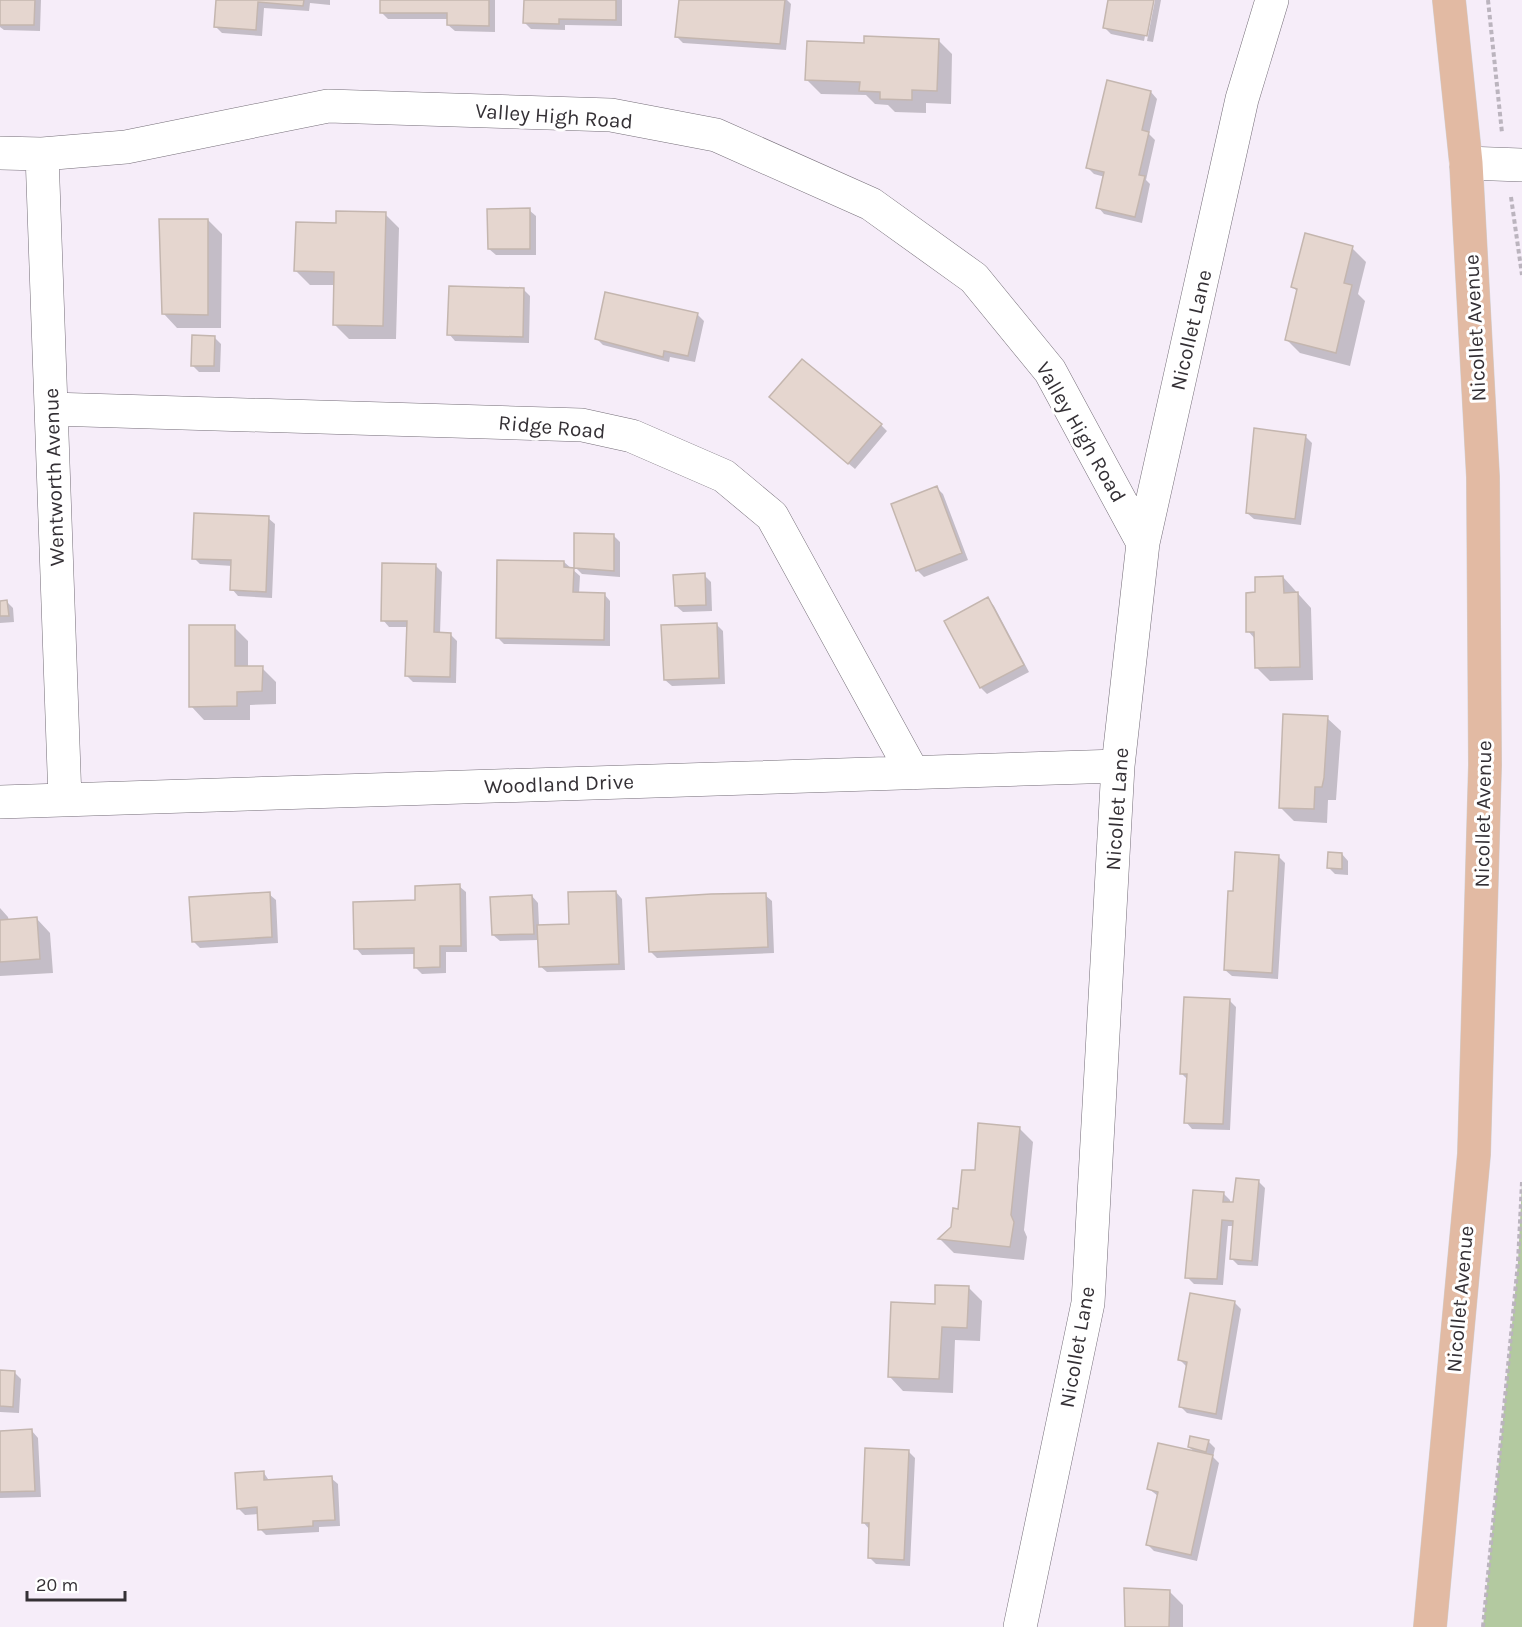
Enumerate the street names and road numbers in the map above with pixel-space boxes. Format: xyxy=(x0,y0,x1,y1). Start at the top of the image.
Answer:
street label: Valley High Road xyxy=(474,99,634,133)
street label: Nicollet Avenue xyxy=(1459,254,1491,402)
street label: Nicollet Lane xyxy=(1165,267,1217,393)
street label: Valley High Road xyxy=(1031,358,1131,506)
street label: Wentworth Avenue xyxy=(39,387,69,567)
street label: Ridge Road xyxy=(497,410,607,444)
street label: Nicollet Avenue xyxy=(1470,740,1496,888)
street label: Nicollet Lane xyxy=(1101,747,1133,871)
street label: Woodland Drive xyxy=(484,769,634,799)
street label: Nicollet Avenue xyxy=(1442,1224,1478,1374)
street label: Nicollet Lane xyxy=(1054,1284,1100,1410)

